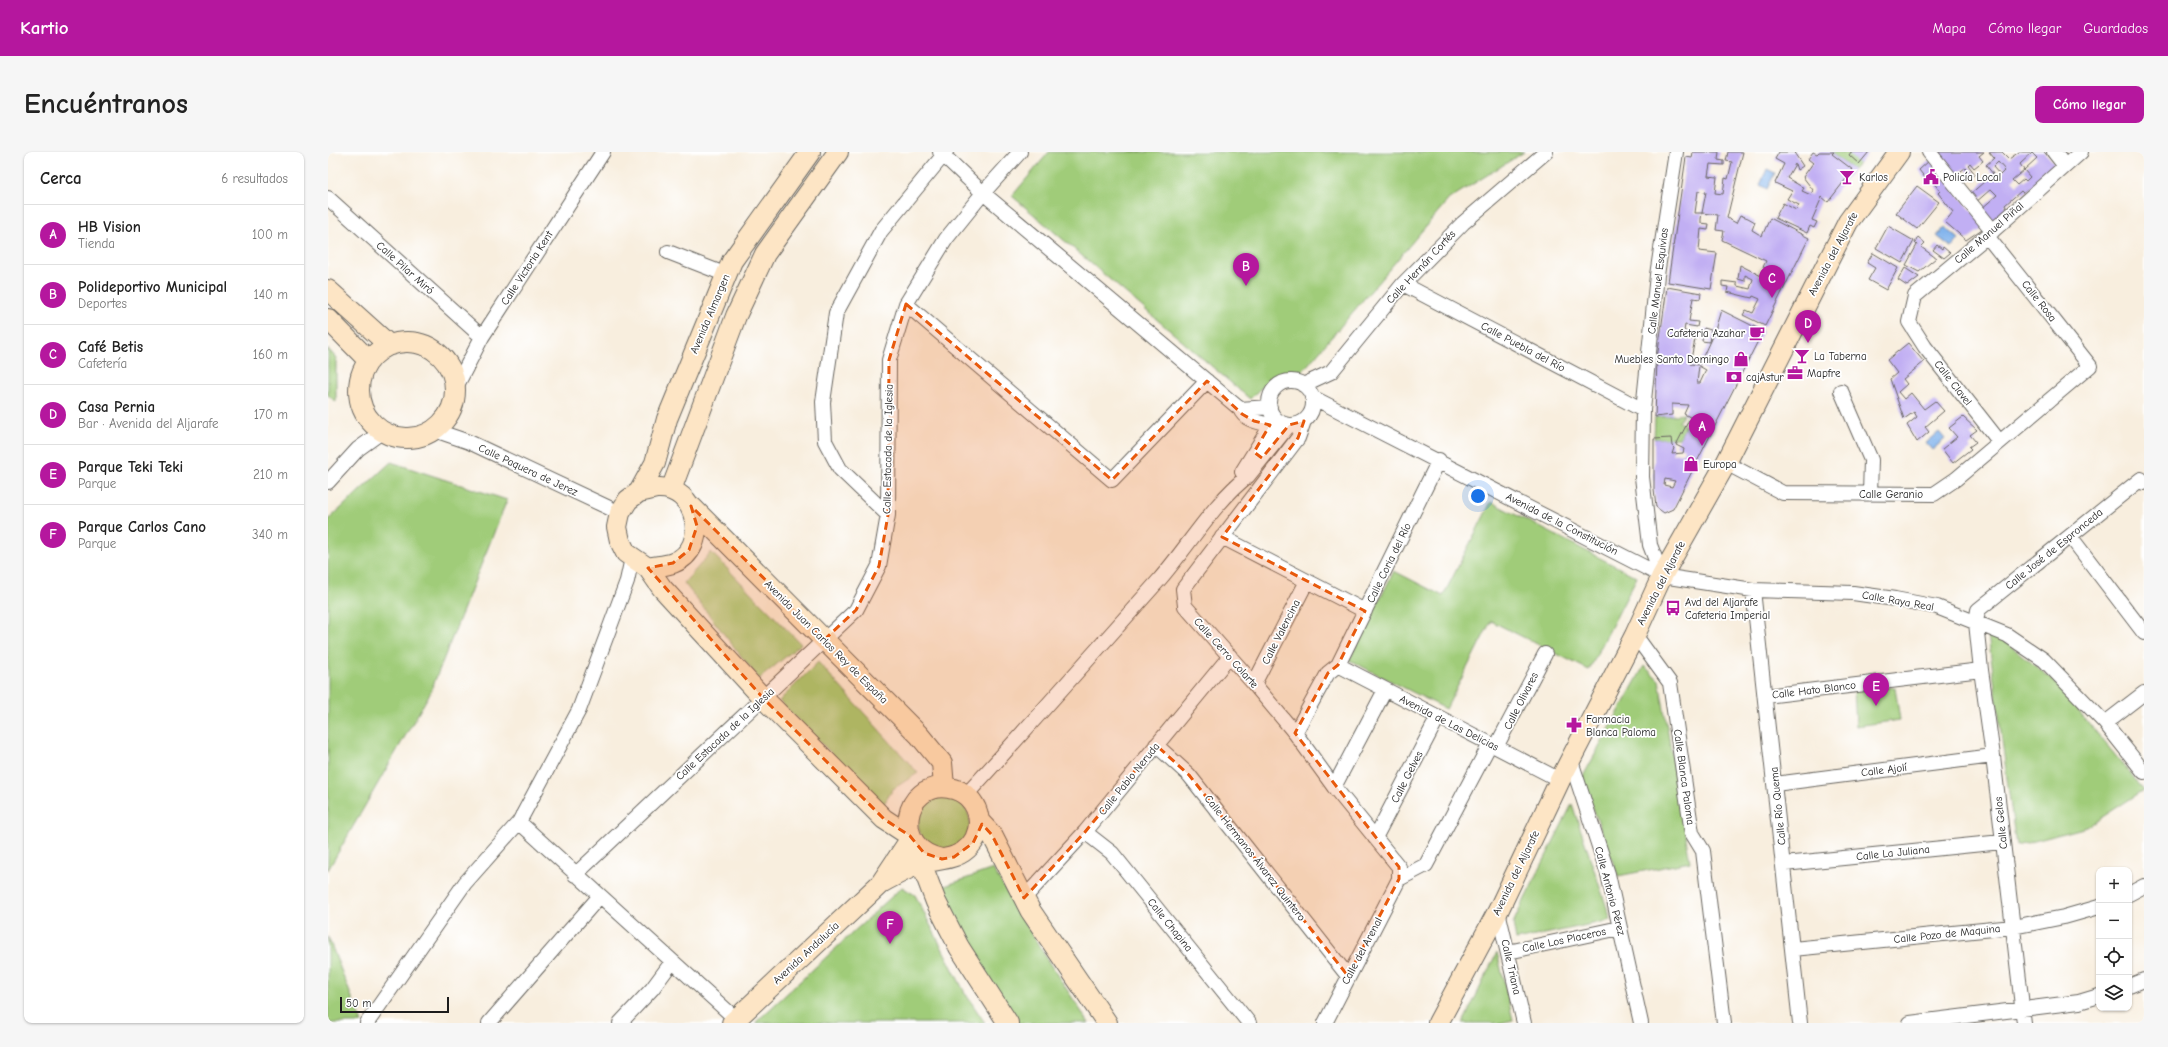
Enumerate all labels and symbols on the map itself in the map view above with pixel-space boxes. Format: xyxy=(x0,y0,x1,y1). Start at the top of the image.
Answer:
bar icon: Karlos xyxy=(1838,168,1856,186)
public building icon: Policía Local xyxy=(1922,168,1940,186)
place label: Karlos xyxy=(1859,171,1888,184)
place label: Policía Local xyxy=(1943,171,2001,184)
street label: Calle Manuel Piñal xyxy=(1952,199,2026,267)
street label: Avenida del Aljarafe xyxy=(1805,210,1861,298)
street label: Calle Hernán Cortés xyxy=(1384,227,1459,306)
street label: Calle Manuel Esquivias xyxy=(1645,227,1671,335)
street label: Calle Victoria Kent xyxy=(498,228,556,308)
street label: Calle Pilar Miró xyxy=(374,239,437,297)
pin: B xyxy=(1233,253,1259,286)
pin: C xyxy=(1759,265,1785,298)
street label: Avenida Almargen xyxy=(687,272,733,356)
street label: Calle Rosa xyxy=(2019,278,2059,324)
pin: D xyxy=(1795,310,1821,343)
street label: Calle Puebla del Río xyxy=(1479,319,1568,375)
cafe icon: Cafeteria Azahar xyxy=(1748,324,1766,342)
place label: Cafeteria Azahar xyxy=(1667,327,1746,340)
bar icon: La Taberna xyxy=(1793,347,1811,365)
shop icon: Muebles Santo Domingo xyxy=(1732,350,1750,368)
place label: La Taberna xyxy=(1814,350,1867,363)
place label: Muebles Santo Domingo xyxy=(1614,353,1729,366)
street label: Calle Clavel xyxy=(1931,358,1975,408)
office icon: Mapfre xyxy=(1786,364,1804,382)
place label: Mapfre xyxy=(1807,367,1841,380)
bank icon: cajAstur xyxy=(1725,368,1743,386)
place label: cajAstur xyxy=(1746,371,1784,384)
street label: Calle Estacada de la Iglesia xyxy=(880,384,896,514)
pin: A xyxy=(1689,413,1715,446)
street label: Calle Paquera de Jerez xyxy=(476,441,580,499)
shop icon: Europa xyxy=(1682,455,1700,473)
place label: Europa xyxy=(1703,458,1737,471)
your location xyxy=(1468,486,1488,506)
street label: Calle Geranio xyxy=(1859,488,1923,501)
street label: Avenida de la Constitución xyxy=(1504,490,1620,558)
street label: Calle José de Espronceda xyxy=(2003,506,2105,592)
street label: Calle Coria del Río xyxy=(1364,521,1414,605)
street label: Avenida del Aljarafe xyxy=(1634,538,1688,627)
street label: Avenida Juan Carlos Rey de España xyxy=(762,578,890,706)
street label: Calle Raya Real xyxy=(1861,588,1935,614)
place label: Avd del Aljarafe Cafeteria Imperial xyxy=(1685,596,1770,622)
street label: Calle Valencina xyxy=(1259,597,1303,667)
bus stop icon: Avd del Aljarafe Cafeteria Imperial xyxy=(1664,599,1682,617)
street label: Calle Cerro Colarte xyxy=(1191,615,1261,691)
street label: Calle Olivares xyxy=(1501,670,1541,732)
pin: E xyxy=(1863,673,1889,706)
street label: Calle Hato Blanco xyxy=(1771,678,1857,702)
street label: Calle Estacada de la Iglesia xyxy=(673,685,777,783)
street label: Avenida de Las Delicias xyxy=(1397,692,1501,754)
place label: Farmacia Blanca Paloma xyxy=(1586,713,1656,739)
pharmacy icon: Farmacia Blanca Paloma xyxy=(1565,716,1583,734)
street label: Calle Blanca Paloma xyxy=(1671,728,1697,826)
street label: Calle Pablo Neruda xyxy=(1096,740,1162,818)
street label: Calle Gelves xyxy=(1388,748,1426,805)
street label: Calle Ajolí xyxy=(1860,761,1908,779)
street label: Calle Río Quema xyxy=(1767,766,1789,846)
street label: Calle Hermanos Álvarez Quintero xyxy=(1202,792,1309,924)
street label: Calle Gelos xyxy=(1992,796,2010,850)
street label: Avenida del Aljarafe xyxy=(1490,828,1542,918)
street label: Calle La Juliana xyxy=(1855,843,1931,863)
street label: Calle Antonio Pérez xyxy=(1592,845,1628,937)
street label: Calle Chapina xyxy=(1145,896,1195,954)
pin: F xyxy=(877,911,903,944)
street label: Calle del Arenal xyxy=(1339,915,1385,987)
street label: Avenida Andalucía xyxy=(770,919,842,987)
street label: Calle Pozo de Maquina xyxy=(1893,922,2001,946)
street label: Calle Los Placeros xyxy=(1521,925,1607,955)
street label: Calle Triana xyxy=(1498,938,1524,996)
scale bar xyxy=(340,995,449,1014)

